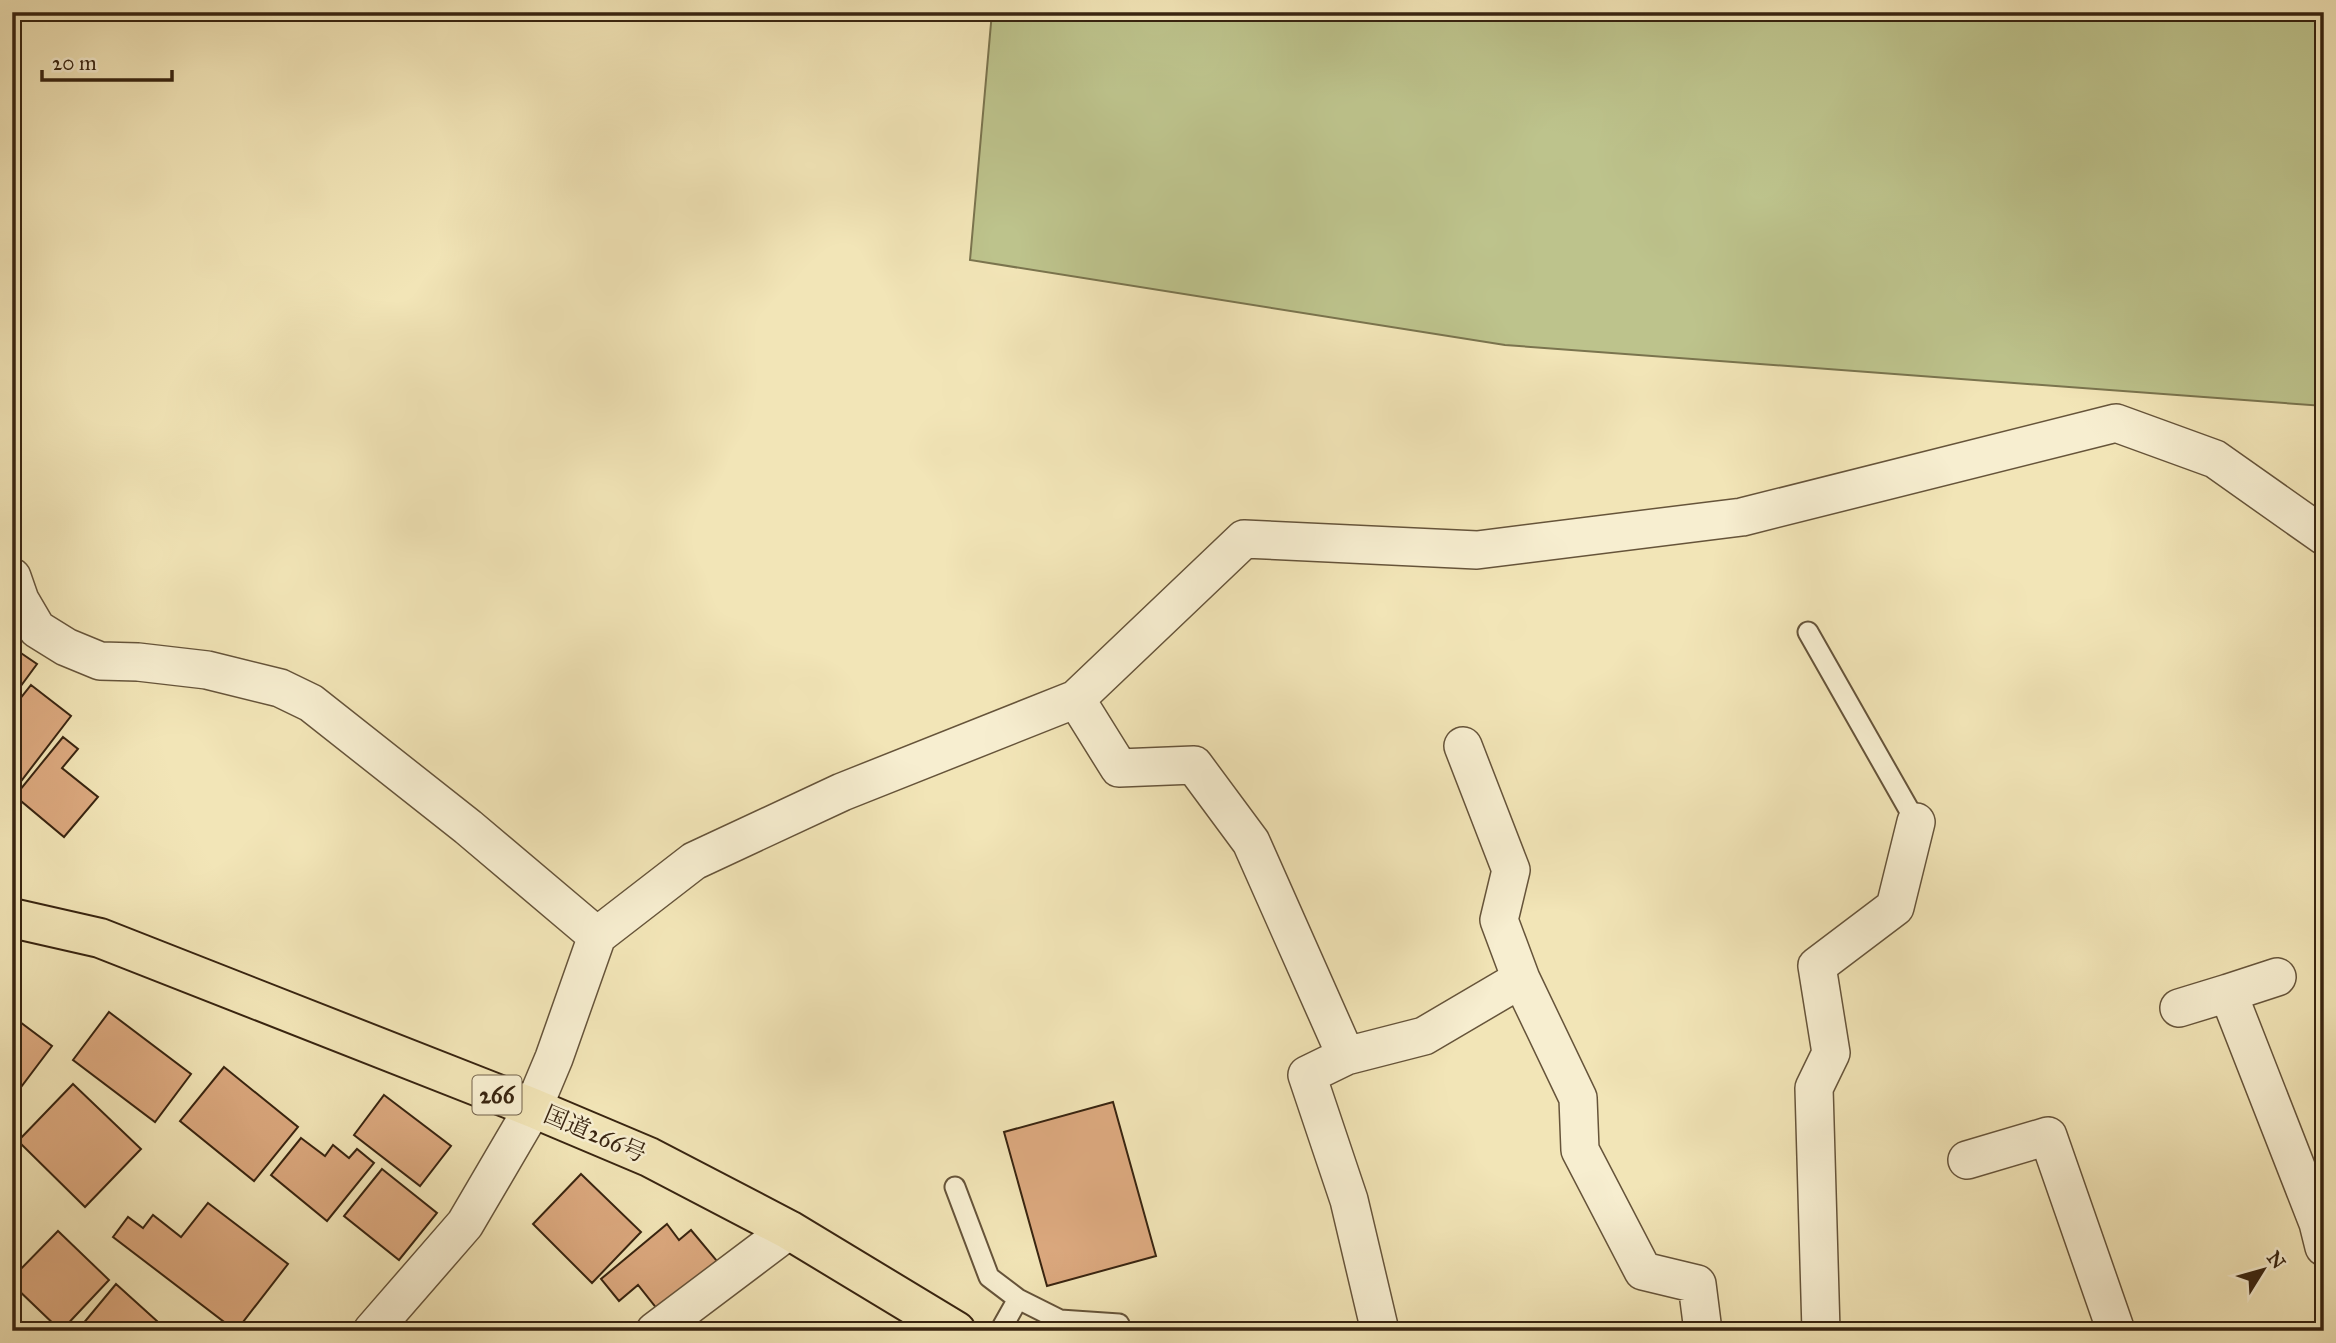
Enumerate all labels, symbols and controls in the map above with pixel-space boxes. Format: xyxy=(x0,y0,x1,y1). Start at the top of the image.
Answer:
scale bar xyxy=(42,38,172,82)
text: 20 m xyxy=(52,50,97,76)
road number: 266 xyxy=(472,1076,522,1114)
street label: 国道266号 xyxy=(539,1099,651,1169)
north arrow xyxy=(2228,1234,2298,1304)
text: N xyxy=(2262,1247,2290,1273)

